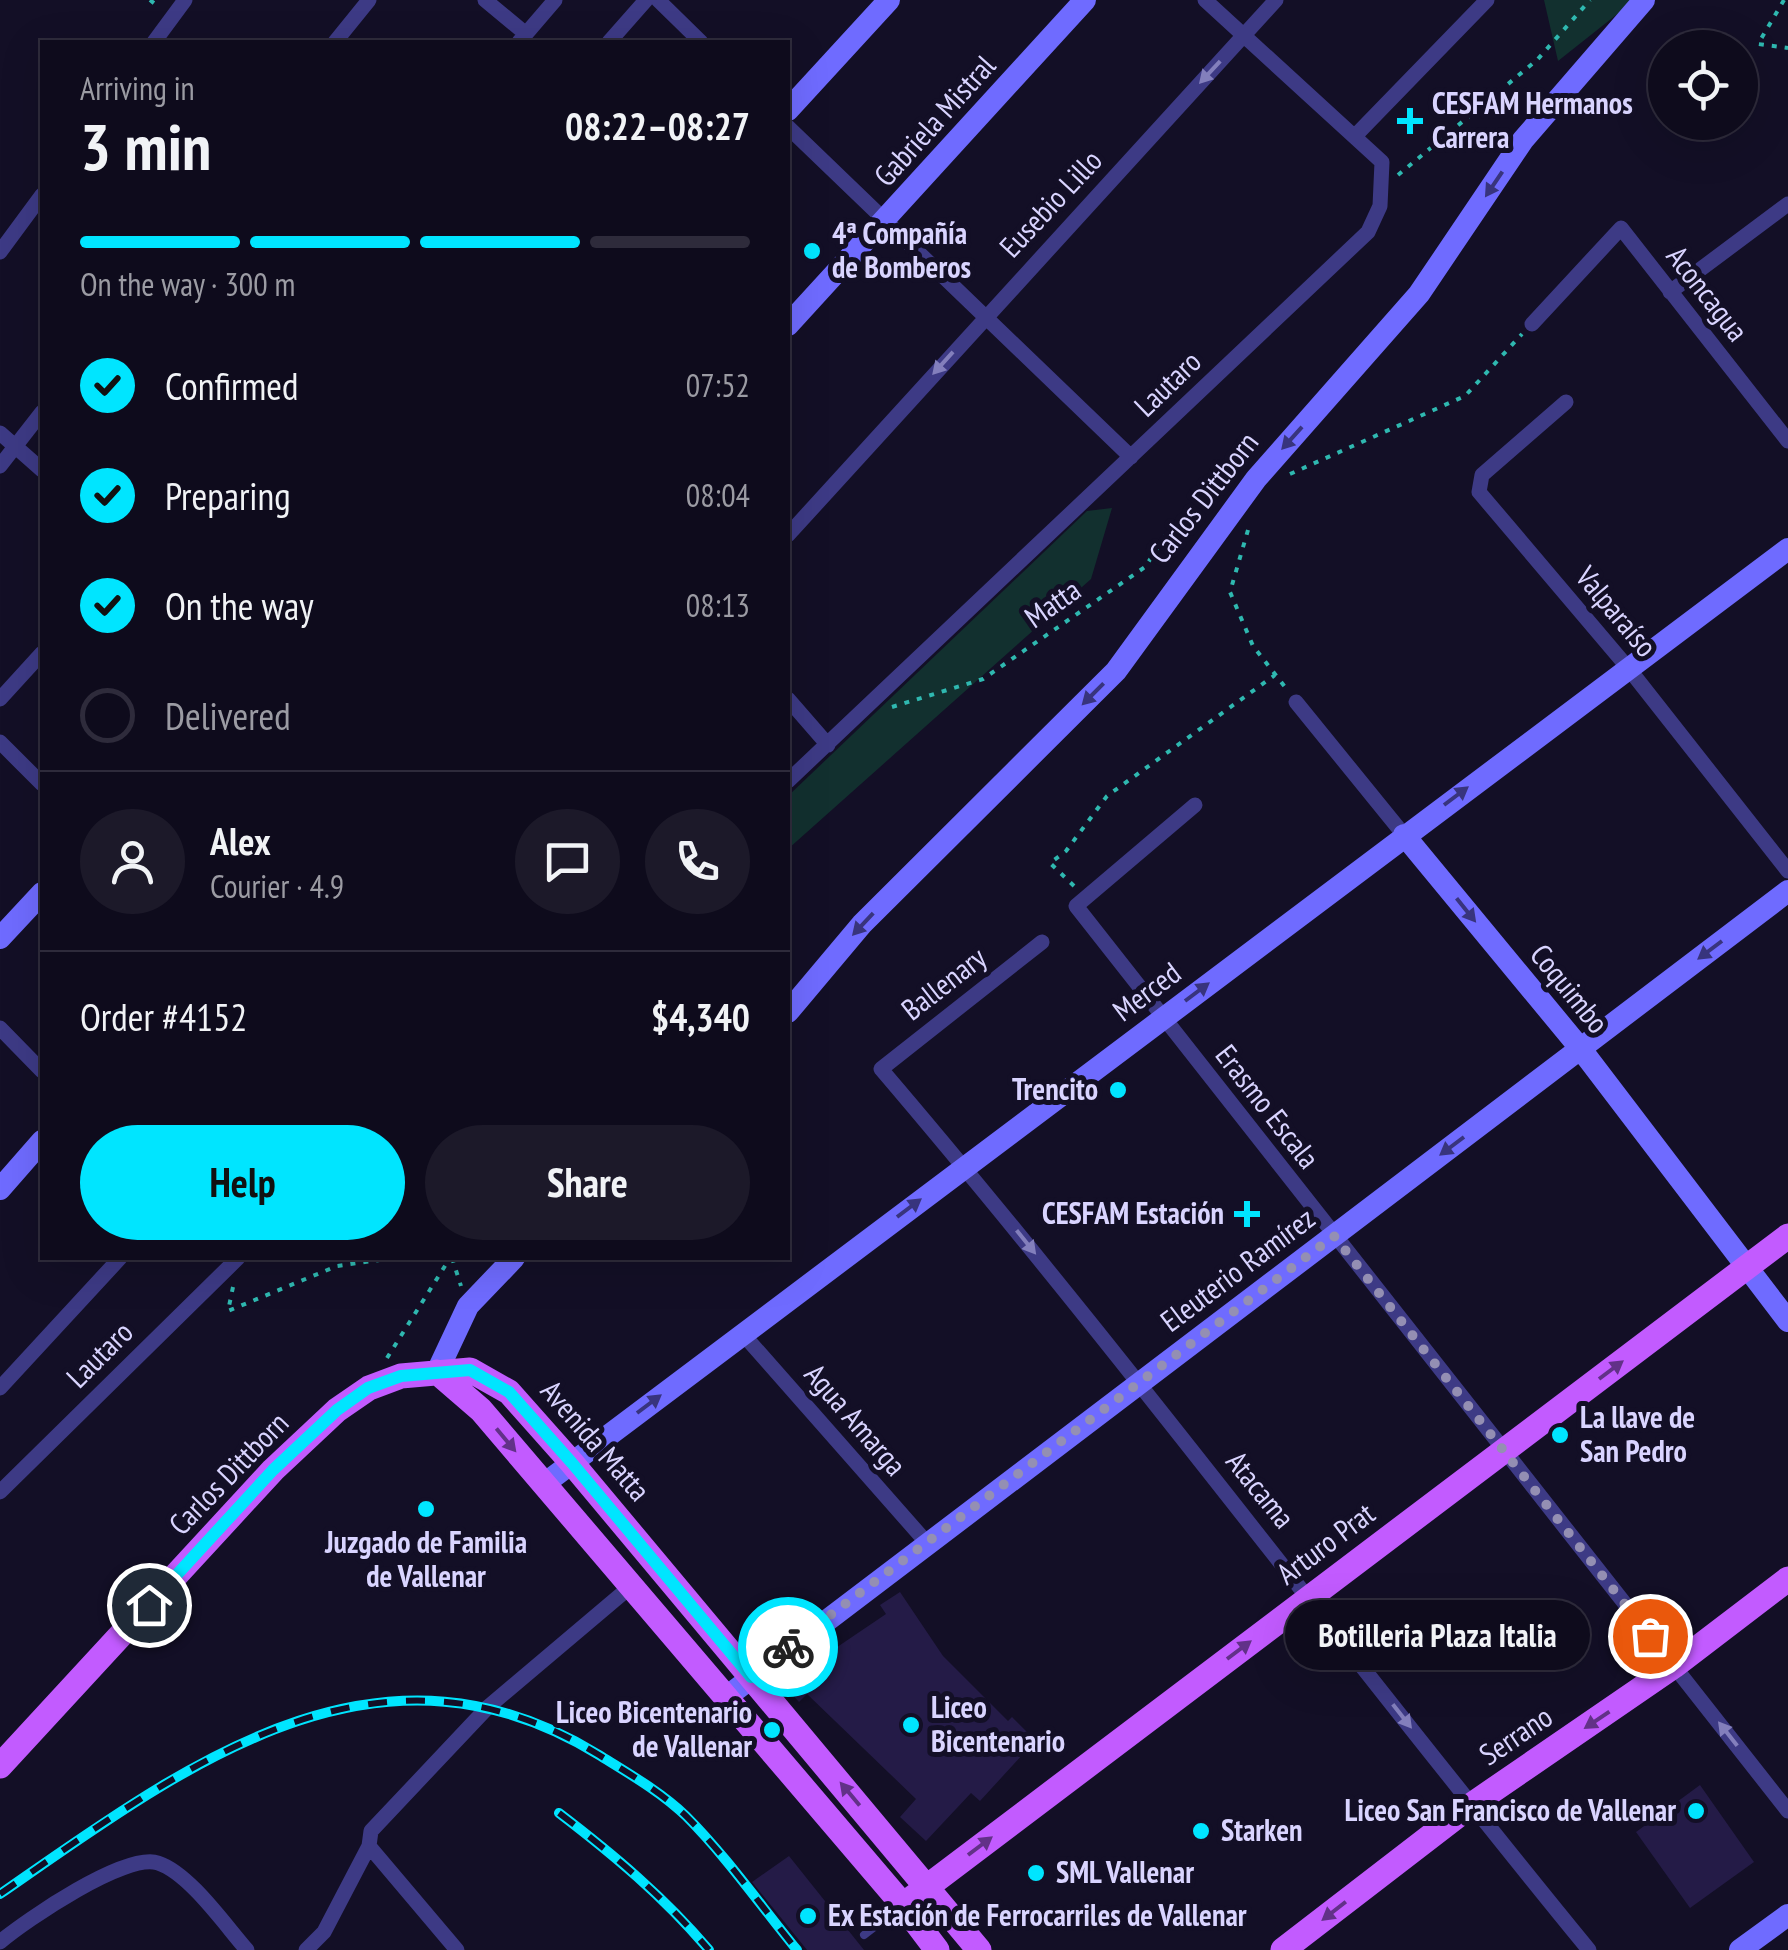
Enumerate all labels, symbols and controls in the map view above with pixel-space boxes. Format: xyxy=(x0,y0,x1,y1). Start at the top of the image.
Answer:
map controls xyxy=(1648,30,1758,140)
button: locate xyxy=(1648,30,1758,140)
street label: Gabriela Mistral xyxy=(865,46,1003,194)
one-way arrow xyxy=(1199,59,1222,83)
text: Arriving in xyxy=(80,67,195,109)
place label: CESFAM Hermanos Carrera xyxy=(1432,83,1633,156)
text: 08:22–08:27 xyxy=(565,101,750,150)
text: 3 min xyxy=(80,104,211,188)
marker: CESFAM Hermanos Carrera xyxy=(1397,108,1423,134)
street label: Eusebio Lillo xyxy=(990,141,1110,265)
one-way arrow xyxy=(1485,170,1504,198)
place label: 4ª Compañía de Bomberos xyxy=(832,213,971,286)
street label: Aconcagua xyxy=(1659,237,1758,349)
marker: 4ª Compañía de Bomberos xyxy=(801,240,823,262)
text: On the way · 300 m xyxy=(80,263,295,305)
street label: Lautaro xyxy=(1125,342,1209,424)
one-way arrow xyxy=(933,350,955,375)
icon: check xyxy=(80,358,135,413)
text: Confirmed xyxy=(165,361,298,410)
text: 07:52 xyxy=(686,364,750,406)
street label: Carlos Dittborn xyxy=(1139,424,1266,571)
one-way arrow xyxy=(1281,426,1304,450)
icon: check xyxy=(80,468,135,523)
text: Preparing xyxy=(165,471,291,520)
text: 08:04 xyxy=(686,474,750,516)
street label: Valparaíso xyxy=(1567,557,1666,664)
street label: Matta xyxy=(1017,570,1088,636)
icon: check xyxy=(80,578,135,633)
text: On the way xyxy=(165,581,313,630)
text: 08:13 xyxy=(686,584,750,626)
one-way arrow xyxy=(1081,682,1105,706)
text: Delivered xyxy=(165,691,291,740)
one-way arrow xyxy=(1443,787,1469,807)
button: person xyxy=(80,809,185,914)
button: chat xyxy=(515,809,620,914)
button: phone xyxy=(645,809,750,914)
text: Alex xyxy=(210,816,271,865)
text: Courier · 4.9 xyxy=(210,865,344,907)
one-way arrow xyxy=(1455,898,1476,923)
one-way arrow xyxy=(852,912,875,936)
street label: Coquimbo xyxy=(1522,935,1618,1041)
street label: Ballenary xyxy=(893,937,994,1028)
one-way arrow xyxy=(1697,939,1723,959)
street label: Merced xyxy=(1104,953,1188,1029)
one-way arrow xyxy=(1184,983,1210,1003)
text: Order #4152 xyxy=(80,992,247,1041)
text: $4,340 xyxy=(651,992,750,1041)
street label: Erasmo Escala xyxy=(1208,1036,1329,1176)
place label: Trencito xyxy=(1012,1069,1098,1108)
marker: Trencito xyxy=(1107,1079,1129,1101)
button: Help xyxy=(80,1125,405,1240)
button: Share xyxy=(425,1125,750,1240)
one-way arrow xyxy=(1439,1136,1465,1157)
place label: CESFAM Estación xyxy=(1042,1193,1224,1232)
one-way arrow xyxy=(896,1198,922,1218)
street label: Eleuterio Ramírez xyxy=(1152,1198,1322,1340)
marker: CESFAM Estación xyxy=(1234,1201,1260,1227)
one-way arrow xyxy=(1015,1230,1036,1255)
street label: Lautaro xyxy=(57,1312,140,1395)
street label: Agua Amarga xyxy=(797,1355,916,1483)
one-way arrow xyxy=(1598,1361,1624,1381)
street label: Avenida Matta xyxy=(533,1371,659,1509)
one-way arrow xyxy=(636,1393,662,1414)
place label: La llave de San Pedro xyxy=(1580,1397,1695,1470)
street label: Carlos Dittborn xyxy=(160,1403,296,1543)
marker: La llave de San Pedro xyxy=(1549,1424,1571,1446)
one-way arrow xyxy=(495,1427,517,1452)
street label: Atacama xyxy=(1218,1442,1304,1536)
street label: Arturo Prat xyxy=(1268,1493,1383,1592)
marker: Juzgado de Familia de Vallenar xyxy=(415,1498,437,1520)
place label: Juzgado de Familia de Vallenar xyxy=(324,1522,527,1595)
pin xyxy=(107,1563,192,1648)
icon: home xyxy=(122,1578,177,1633)
pin xyxy=(1608,1594,1693,1679)
courier xyxy=(738,1597,838,1697)
callout: Botilleria Plaza Italia xyxy=(1285,1601,1590,1671)
icon: bag xyxy=(1623,1609,1678,1664)
text: Botilleria Plaza Italia xyxy=(1318,1614,1557,1656)
icon: bike xyxy=(761,1620,816,1675)
one-way arrow xyxy=(1226,1640,1252,1660)
place label: Liceo Bicentenario xyxy=(931,1687,1065,1760)
place label: Liceo Bicentenario de Vallenar xyxy=(556,1692,752,1765)
street label: Serrano xyxy=(1471,1696,1559,1773)
one-way arrow xyxy=(1391,1703,1411,1729)
one-way arrow xyxy=(1583,1710,1610,1728)
marker: Liceo Bicentenario xyxy=(900,1714,922,1736)
marker: Liceo Bicentenario de Vallenar xyxy=(761,1719,783,1741)
one-way arrow xyxy=(1717,1722,1738,1748)
one-way arrow xyxy=(840,1782,862,1807)
place label: Liceo San Francisco de Vallenar xyxy=(1345,1790,1676,1829)
marker: Liceo San Francisco de Vallenar xyxy=(1685,1800,1707,1822)
place label: Starken xyxy=(1221,1810,1302,1849)
marker: Starken xyxy=(1190,1820,1212,1842)
one-way arrow xyxy=(967,1836,993,1856)
place label: SML Vallenar xyxy=(1056,1852,1194,1891)
marker: SML Vallenar xyxy=(1025,1862,1047,1884)
place label: Ex Estación de Ferrocarriles de Vallenar xyxy=(828,1895,1247,1934)
one-way arrow xyxy=(1321,1900,1347,1921)
marker: Ex Estación de Ferrocarriles de Vallenar xyxy=(797,1905,819,1927)

